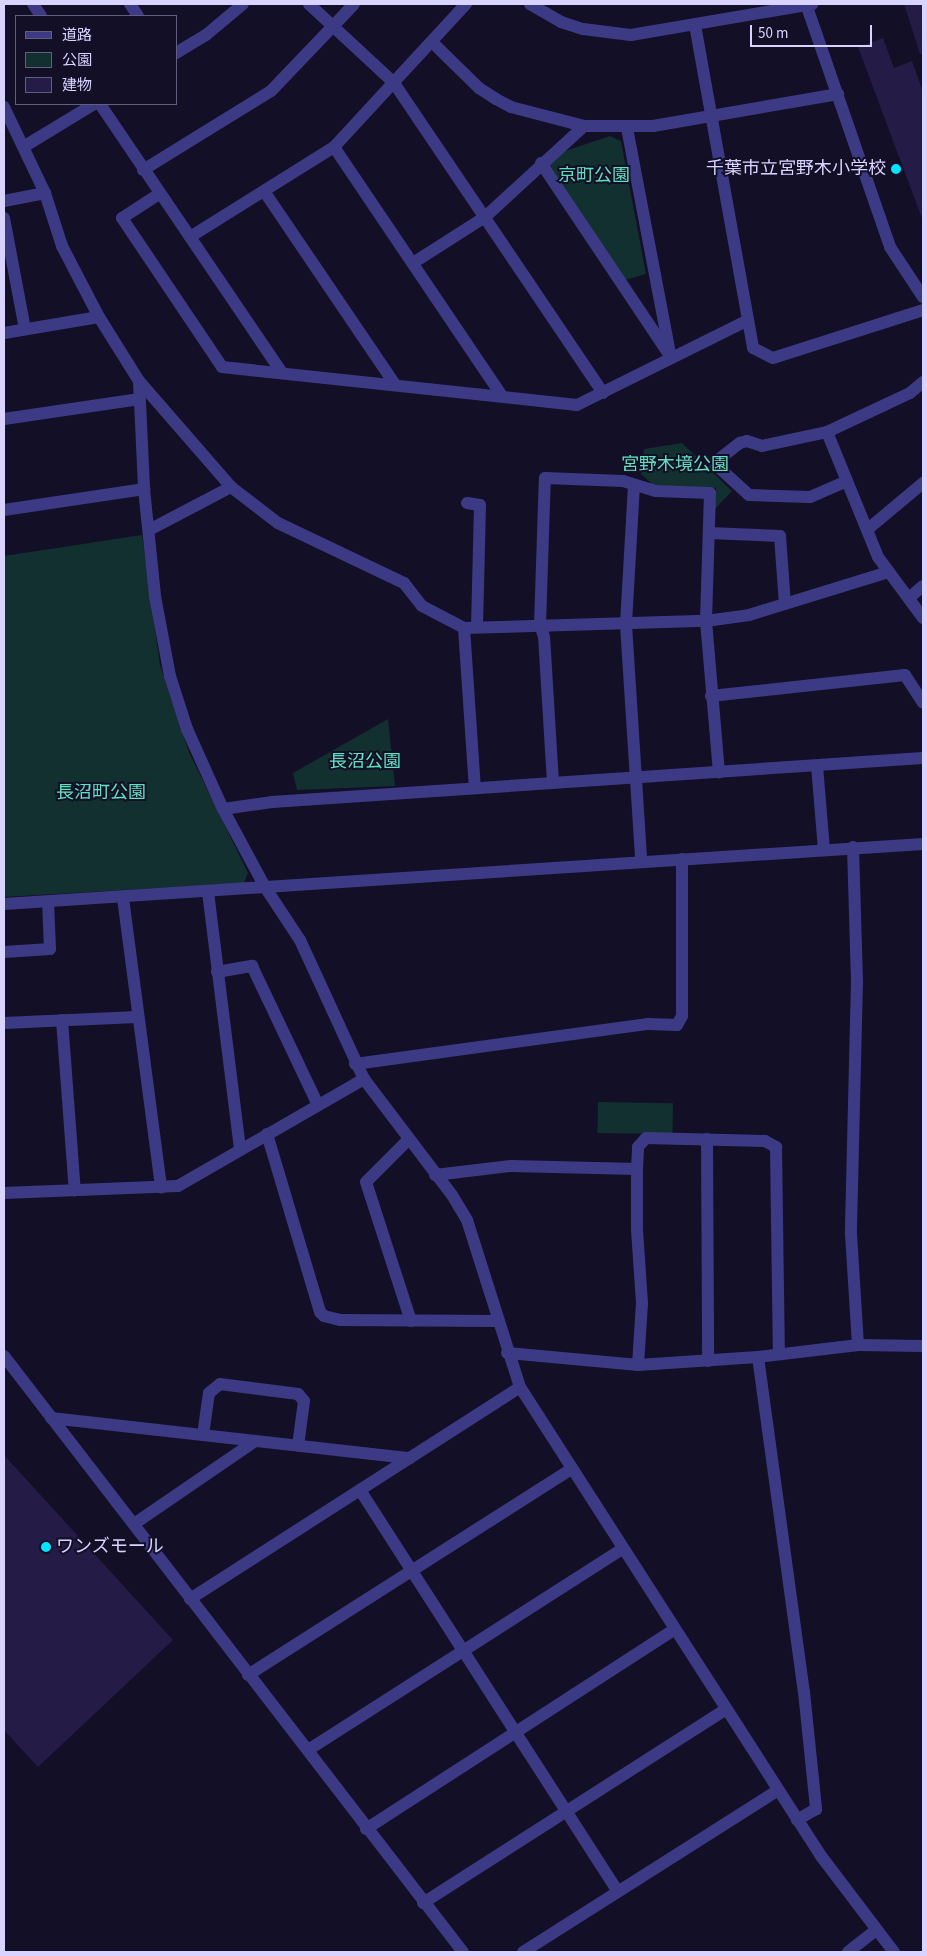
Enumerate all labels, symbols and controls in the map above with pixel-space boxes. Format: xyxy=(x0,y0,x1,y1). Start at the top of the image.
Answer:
legend xyxy=(15,15,178,105)
scale bar xyxy=(752,15,874,47)
text: 50 m xyxy=(758,23,788,44)
text: 道路 xyxy=(62,25,92,46)
text: 公園 xyxy=(62,50,92,71)
text: 建物 xyxy=(62,75,92,96)
place label: 千葉市立宮野木小学校 xyxy=(706,158,886,180)
marker: 千葉市立宮野木小学校 xyxy=(890,163,902,175)
park label: 京町公園 xyxy=(558,165,630,187)
park label: 宮野木境公園 xyxy=(621,454,729,476)
park label: 長沼公園 xyxy=(329,751,401,773)
park label: 長沼町公園 xyxy=(56,782,146,804)
place label: ワンズモール xyxy=(56,1536,164,1558)
marker: ワンズモール xyxy=(40,1541,52,1553)

